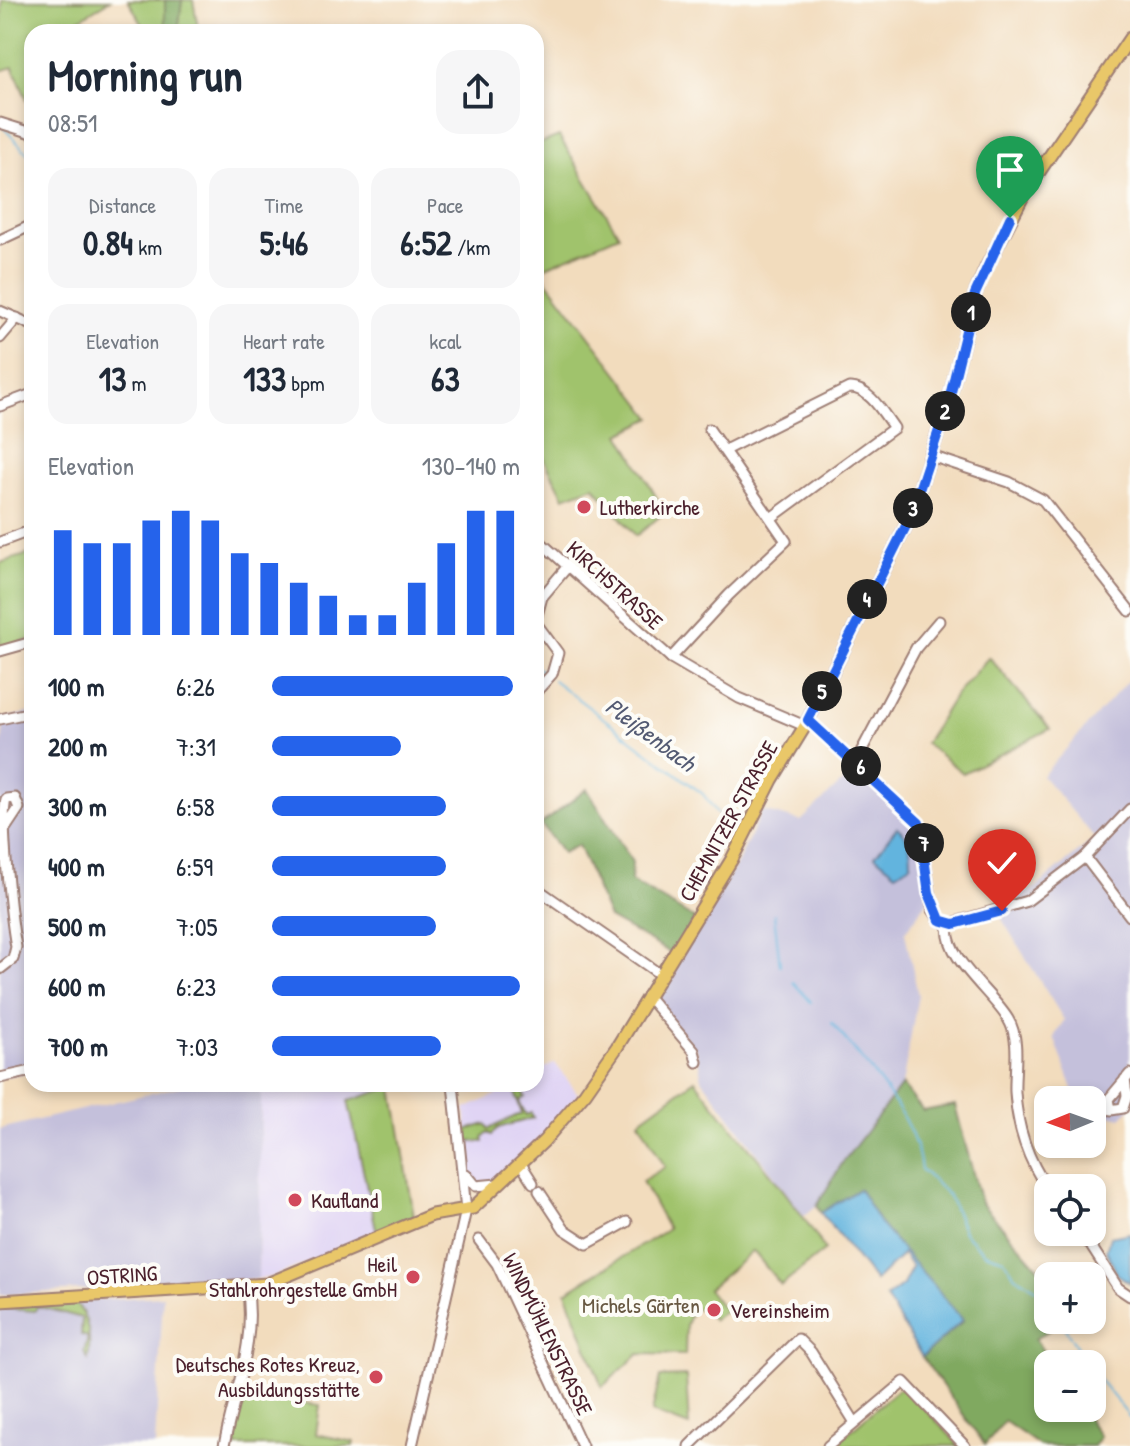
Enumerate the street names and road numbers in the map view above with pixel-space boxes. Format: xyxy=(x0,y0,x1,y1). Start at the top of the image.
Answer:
street label: KIRCHSTRASSE xyxy=(560,534,670,636)
street label: CHEMNITZER STRASSE xyxy=(671,735,785,907)
street label: WINDMÜHLENSTRASSE xyxy=(496,1248,600,1420)
street label: OSTRING xyxy=(86,1258,158,1292)

